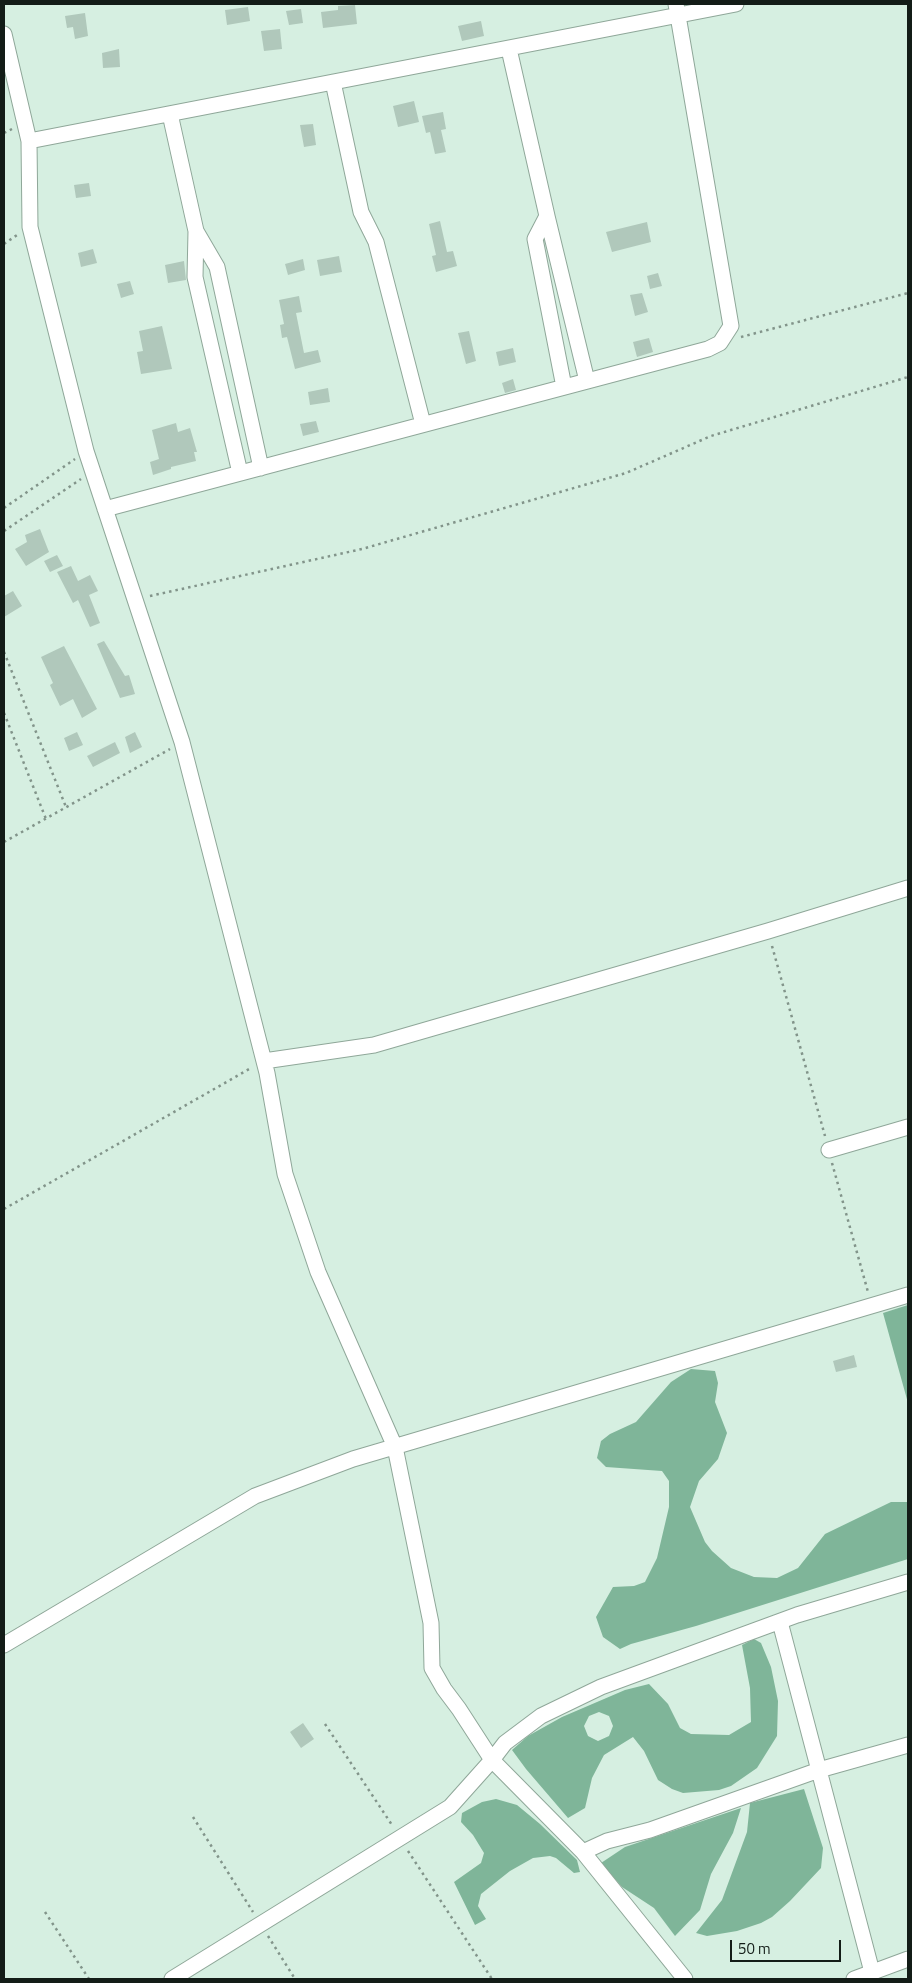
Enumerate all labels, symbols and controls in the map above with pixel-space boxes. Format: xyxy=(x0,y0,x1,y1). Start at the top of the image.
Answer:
scale bar xyxy=(732,1930,843,1962)
text: 50 m xyxy=(738,1937,771,1960)

